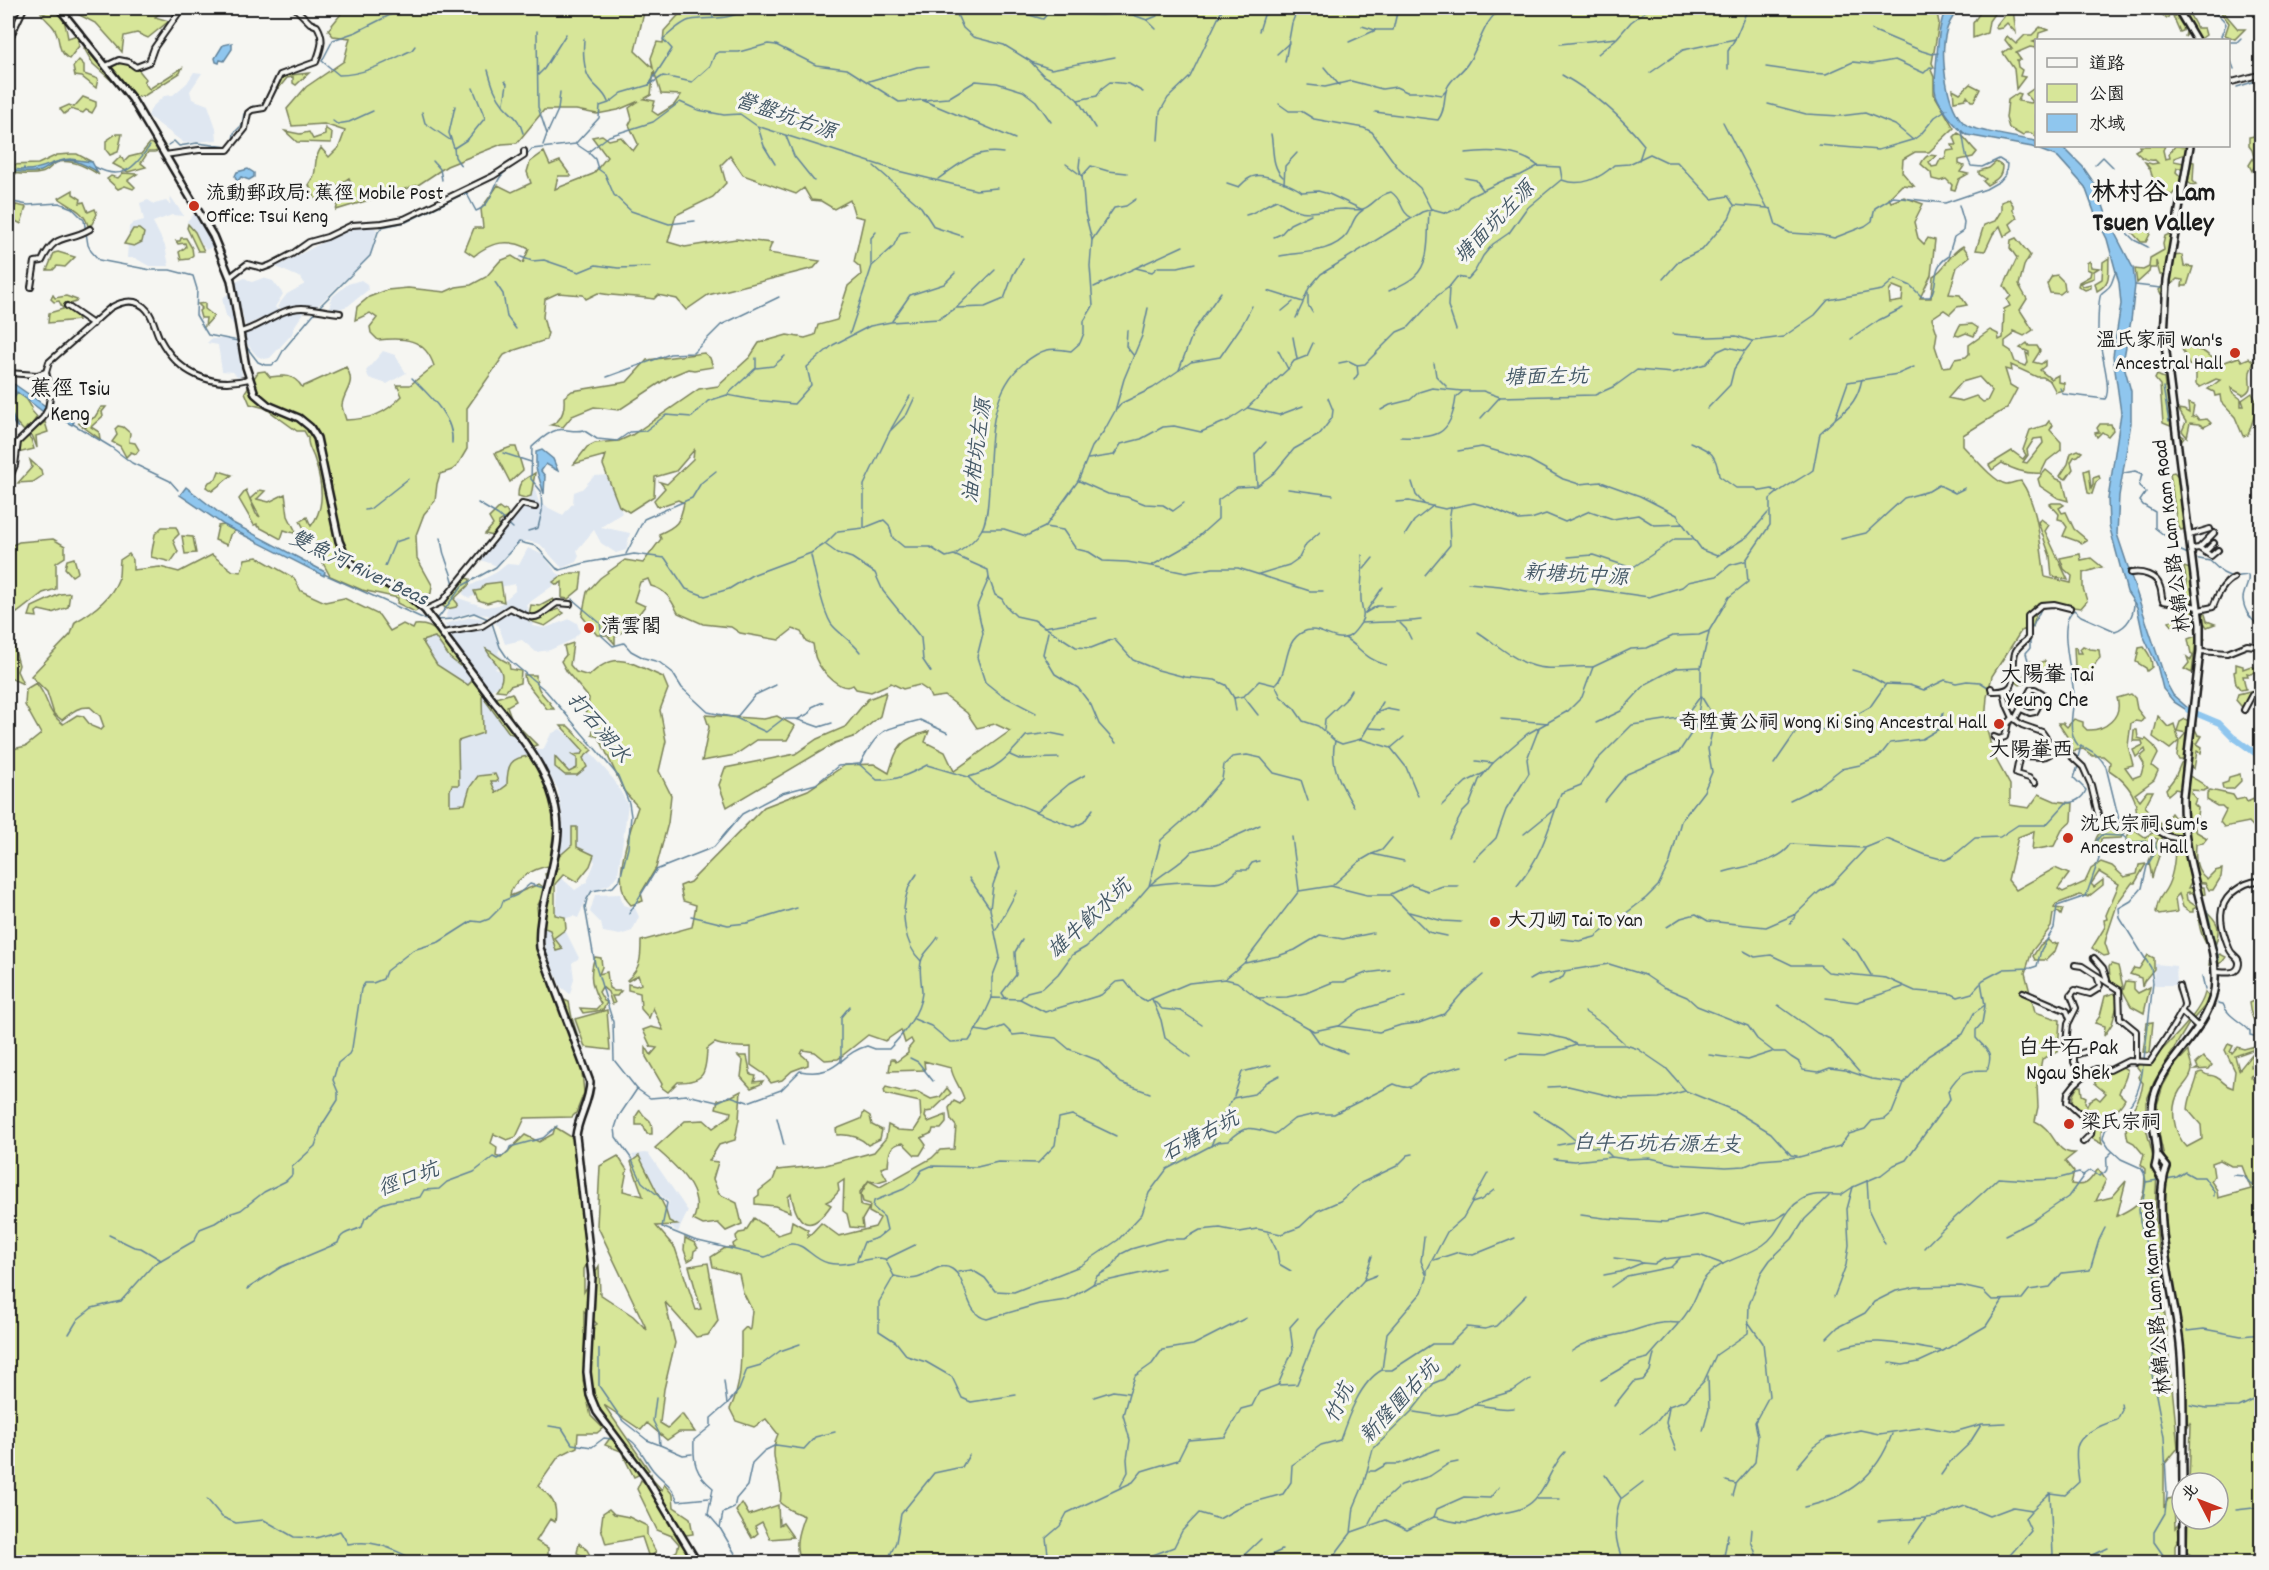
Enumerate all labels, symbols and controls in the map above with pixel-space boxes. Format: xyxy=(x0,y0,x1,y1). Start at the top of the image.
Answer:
legend xyxy=(2035,39,2230,147)
text: 道路 xyxy=(2089,53,2125,78)
text: 公園 xyxy=(2089,83,2125,108)
water label: 營盤坑右源 xyxy=(730,87,841,150)
text: 水域 xyxy=(2089,113,2125,138)
water label: 塘面坑左源 xyxy=(1449,174,1545,272)
district label: 林村谷 Lam Tsuen Valley xyxy=(2091,176,2215,243)
place label: 流動郵政局: 蕉徑 Mobile Post Office: Tsui Keng xyxy=(206,181,443,232)
marker: 流動郵政局: 蕉徑 Mobile Post Office: Tsui Keng xyxy=(187,199,201,213)
place label: 溫氏家祠 Wan's Ancestral Hall xyxy=(2096,328,2223,379)
marker: 溫氏家祠 Wan's Ancestral Hall xyxy=(2228,346,2242,360)
water label: 塘面左坑 xyxy=(1504,363,1590,395)
district label: 蕉徑 Tsiu Keng xyxy=(30,375,110,431)
water label: 油柑坑左源 xyxy=(957,395,1001,505)
street label: 林錦公路 Lam Kam Road xyxy=(2147,438,2199,634)
water label: 雙魚河 River Beas xyxy=(284,525,434,616)
water label: 新塘坑中源 xyxy=(1523,559,1631,595)
place label: 清雲閣 xyxy=(601,614,661,642)
marker: 清雲閣 xyxy=(582,621,596,635)
district label: 大陽輋 Tai Yeung Che xyxy=(2000,661,2094,717)
water label: 打石湖水 xyxy=(559,687,636,772)
place label: 奇陞黃公祠 Wong Ki Sing Ancestral Hall xyxy=(1679,710,1987,738)
marker: 奇陞黃公祠 Wong Ki Sing Ancestral Hall xyxy=(1992,717,2006,731)
district label: 大陽輋西 xyxy=(1989,737,2073,767)
place label: 沈氏宗祠 Sum's Ancestral Hall xyxy=(2080,812,2208,863)
marker: 沈氏宗祠 Sum's Ancestral Hall xyxy=(2061,831,2075,845)
water label: 雄牛飲水坑 xyxy=(1042,872,1141,967)
place label: 大刀屻 Tai To Yan xyxy=(1507,908,1643,936)
marker: 大刀屻 Tai To Yan xyxy=(1488,915,1502,929)
district label: 白牛石 Pak Ngau Shek xyxy=(2018,1034,2118,1090)
water label: 石塘右坑 xyxy=(1157,1105,1247,1170)
place label: 梁氏宗祠 xyxy=(2081,1110,2161,1138)
marker: 梁氏宗祠 xyxy=(2062,1117,2076,1131)
water label: 白牛石坑右源左支 xyxy=(1573,1130,1741,1162)
water label: 徑口坑 xyxy=(374,1155,446,1206)
street label: 林錦公路 Lam Kam Road xyxy=(2135,1200,2179,1396)
water label: 新隆圍右坑 xyxy=(1354,1353,1449,1452)
water label: 竹坑 xyxy=(1318,1377,1365,1429)
north arrow xyxy=(2170,1471,2230,1531)
text: 北 xyxy=(2177,1479,2205,1506)

